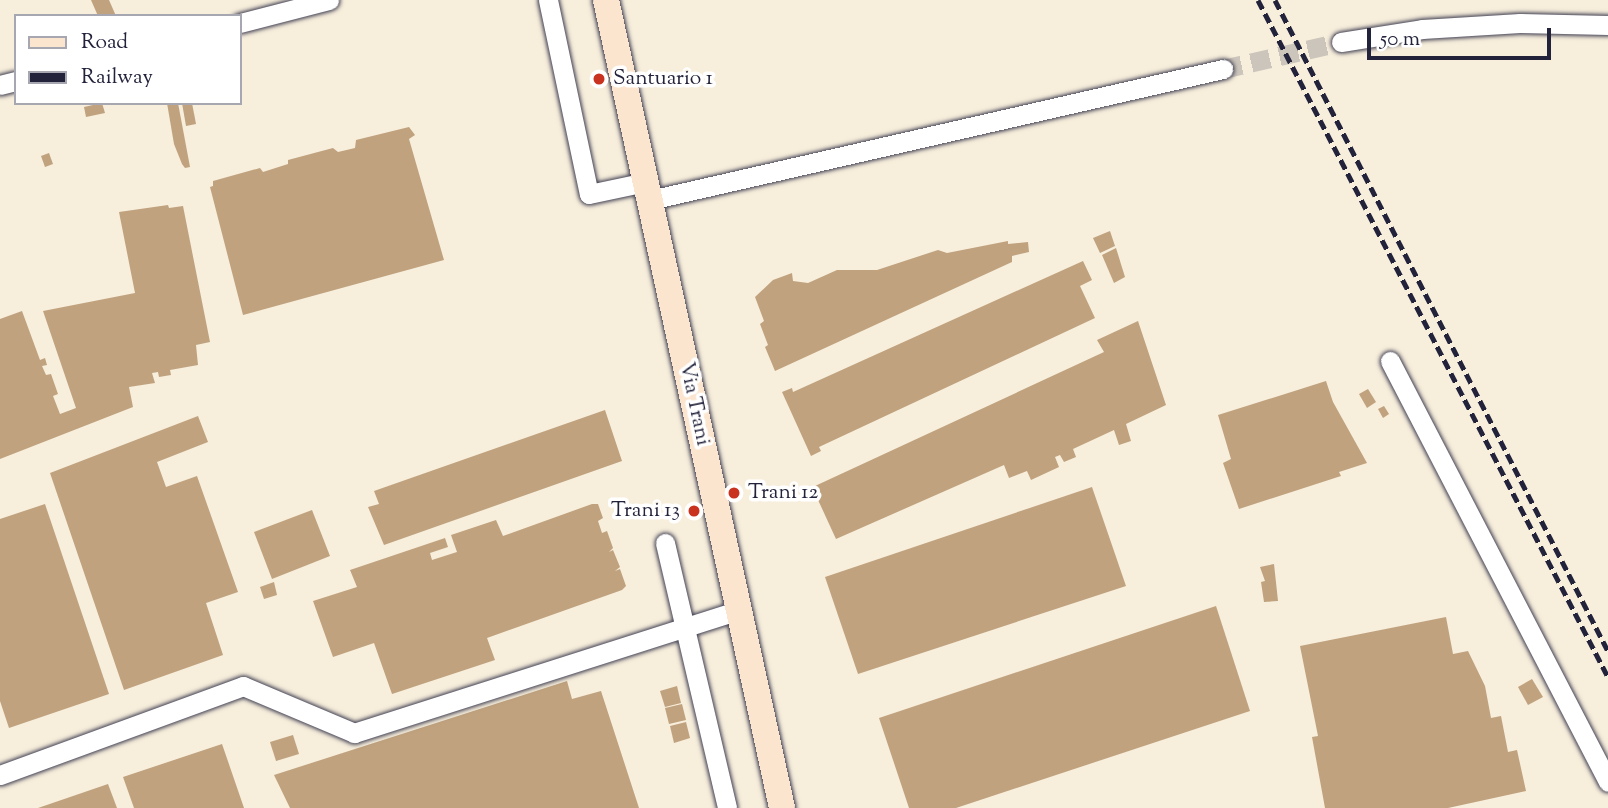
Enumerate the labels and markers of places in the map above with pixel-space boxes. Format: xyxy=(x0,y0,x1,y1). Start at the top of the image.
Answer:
place label: Santuario 1 xyxy=(613,66,713,92)
marker: Santuario 1 xyxy=(591,71,607,87)
place label: Trani 12 xyxy=(748,480,818,506)
marker: Trani 12 xyxy=(726,485,742,501)
place label: Trani 13 xyxy=(611,498,680,524)
marker: Trani 13 xyxy=(686,503,702,519)

